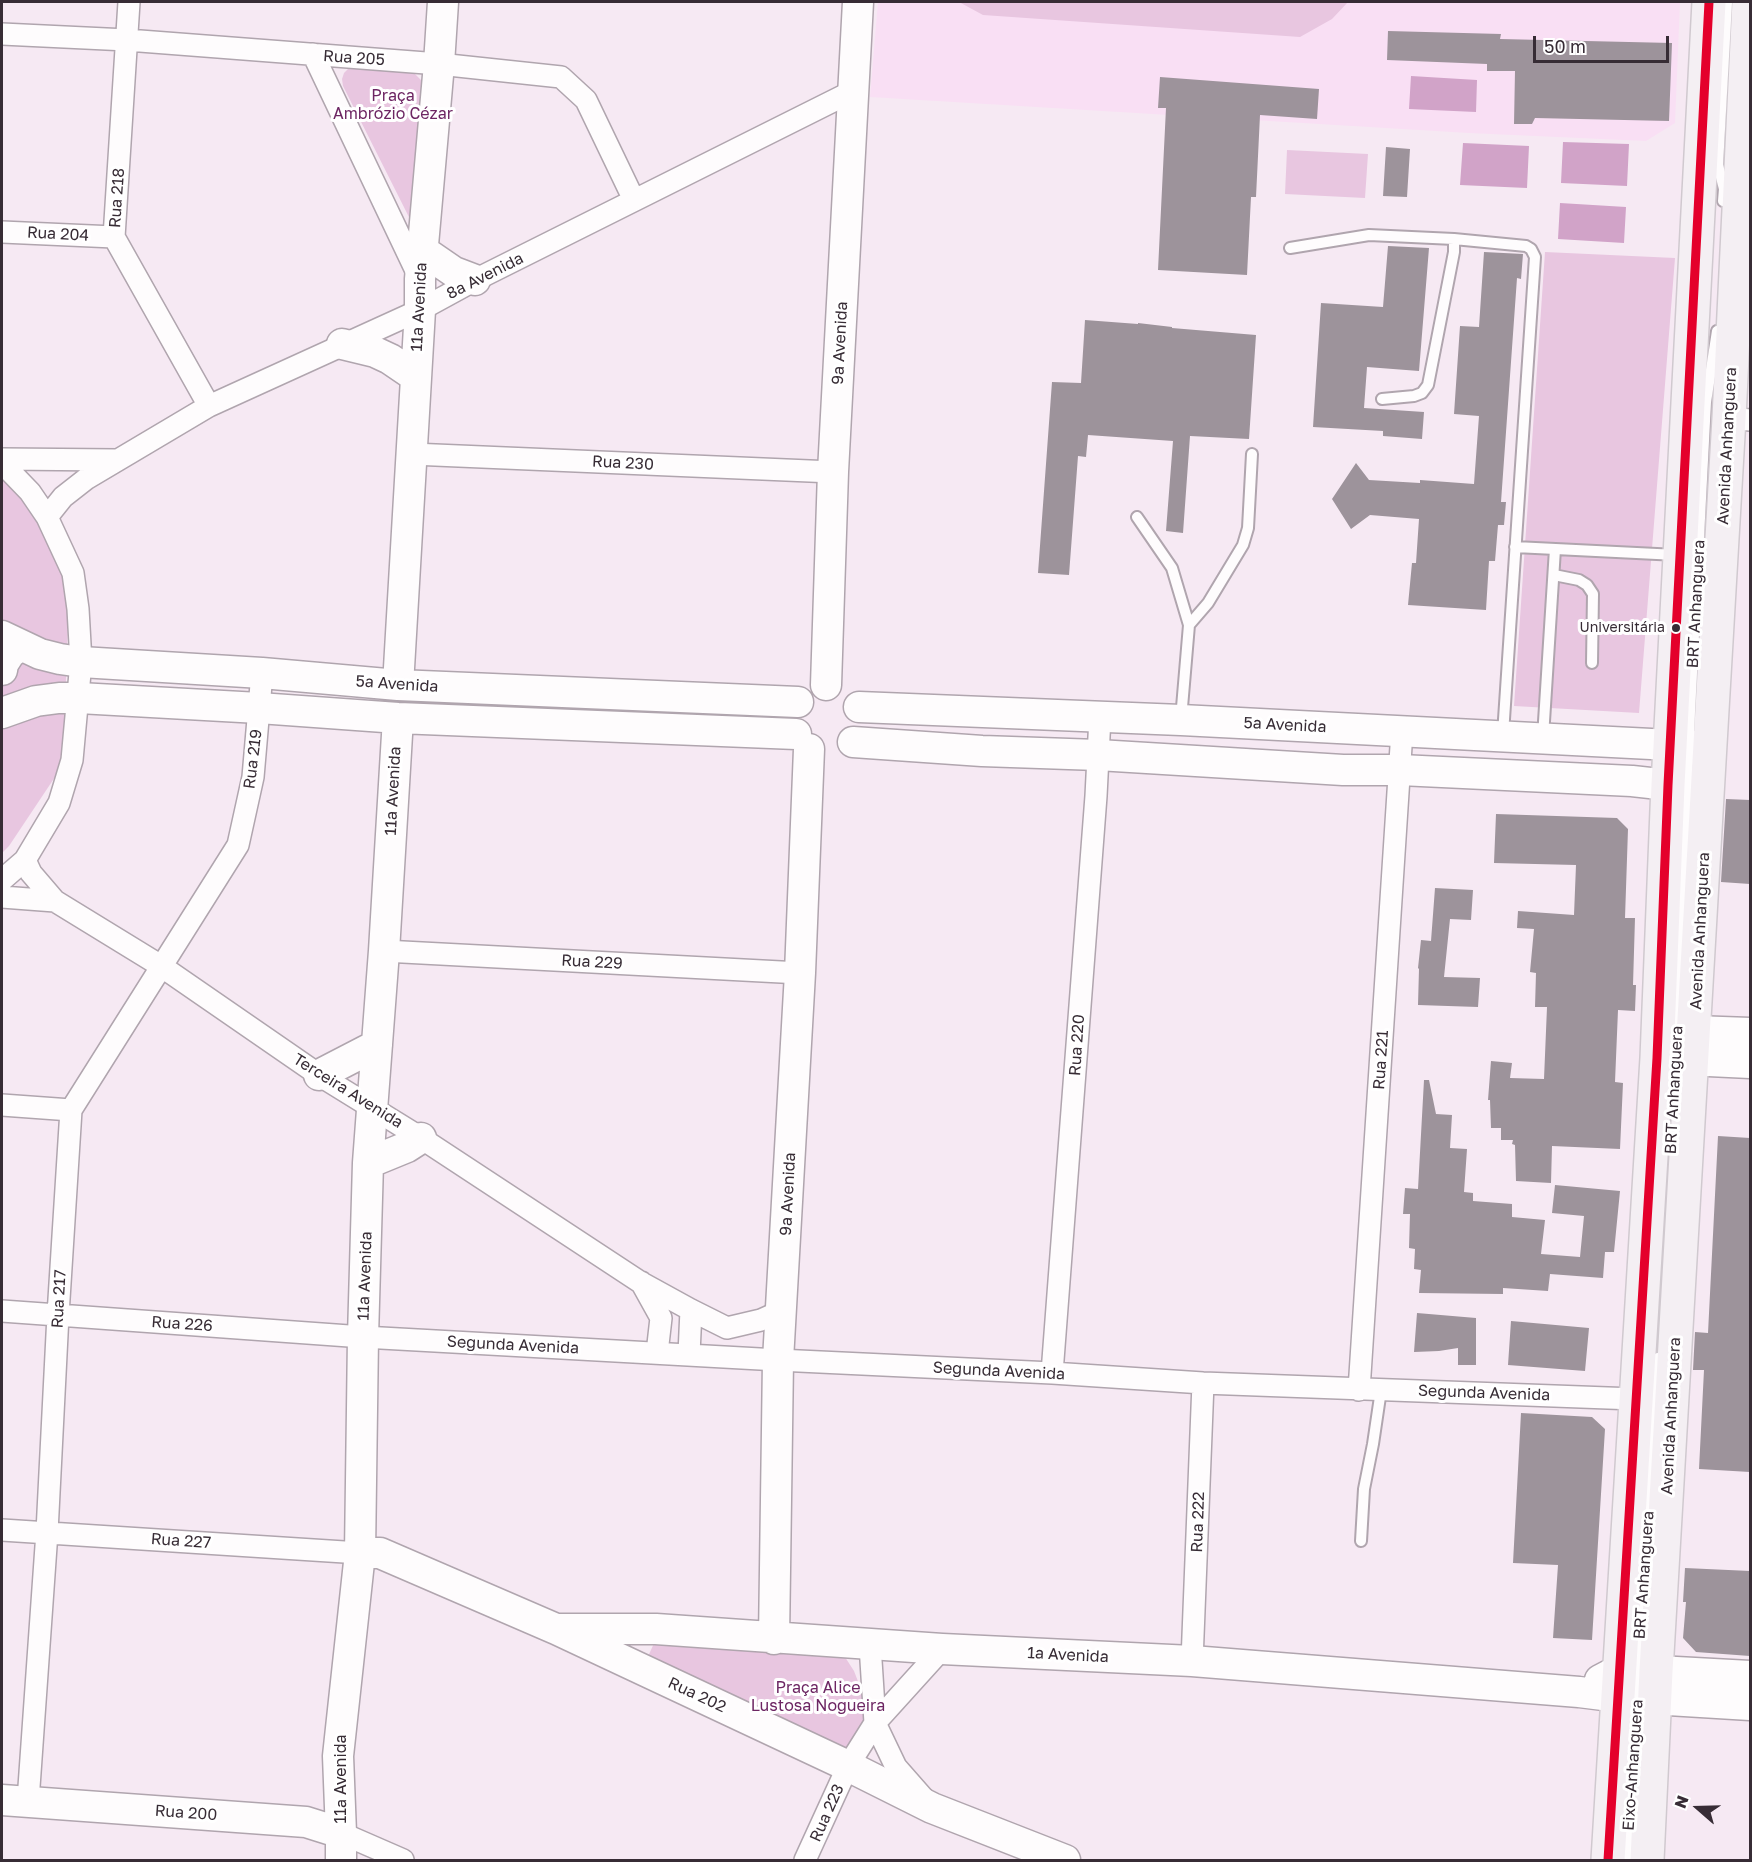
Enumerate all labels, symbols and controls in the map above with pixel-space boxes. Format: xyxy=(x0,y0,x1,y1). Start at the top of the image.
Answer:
scale bar xyxy=(1536,24,1672,62)
text: 50 m xyxy=(1544,35,1586,57)
street label: Rua 205 xyxy=(323,46,385,70)
park label: Praça Ambrózio Cézar xyxy=(333,86,453,124)
street label: Rua 218 xyxy=(105,167,129,229)
street label: Rua 204 xyxy=(26,223,90,245)
street label: 8ª Avenida xyxy=(443,248,527,304)
street label: 11ª Avenida xyxy=(407,262,431,352)
street label: 9ª Avenida xyxy=(828,301,852,385)
street label: Avenida Anhanguera xyxy=(1713,367,1741,525)
street label: Rua 230 xyxy=(592,452,654,474)
street label: BRT Anhanguera xyxy=(1683,539,1709,669)
place label: Universitária xyxy=(1579,620,1665,636)
marker: Universitária xyxy=(1670,622,1682,634)
street label: 5ª Avenida xyxy=(355,672,439,696)
street label: 5ª Avenida xyxy=(1243,713,1327,737)
street label: Rua 219 xyxy=(240,728,266,790)
street label: 11ª Avenida xyxy=(381,746,405,836)
street label: Avenida Anhanguera xyxy=(1686,852,1714,1010)
street label: Rua 229 xyxy=(561,951,623,973)
street label: Rua 220 xyxy=(1065,1014,1089,1076)
street label: BRT Anhanguera xyxy=(1661,1025,1687,1155)
street label: Rua 221 xyxy=(1369,1030,1393,1090)
street label: Terceira Avenida xyxy=(290,1049,406,1133)
street label: 9ª Avenida xyxy=(776,1152,800,1236)
street label: 11ª Avenida xyxy=(354,1231,376,1321)
street label: Rua 217 xyxy=(48,1269,70,1329)
street label: Rua 226 xyxy=(151,1312,213,1336)
street label: Segunda Avenida xyxy=(446,1332,580,1358)
street label: Avenida Anhanguera xyxy=(1657,1337,1685,1495)
street label: Segunda Avenida xyxy=(932,1358,1066,1384)
street label: Segunda Avenida xyxy=(1417,1381,1551,1405)
street label: Rua 222 xyxy=(1187,1491,1209,1553)
street label: BRT Anhanguera xyxy=(1630,1510,1658,1640)
street label: Rua 227 xyxy=(150,1529,212,1553)
street label: 1ª Avenida xyxy=(1027,1643,1109,1667)
street label: Rua 202 xyxy=(665,1673,729,1717)
park label: Praça Alice Lustosa Nogueira xyxy=(751,1678,885,1716)
street label: Eixo-Anhanguera xyxy=(1619,1699,1647,1831)
street label: 11ª Avenida xyxy=(331,1734,351,1824)
north arrow xyxy=(1668,1778,1728,1838)
street label: Rua 223 xyxy=(806,1781,848,1845)
text: N xyxy=(1670,1793,1693,1811)
street label: Rua 200 xyxy=(154,1801,218,1825)

